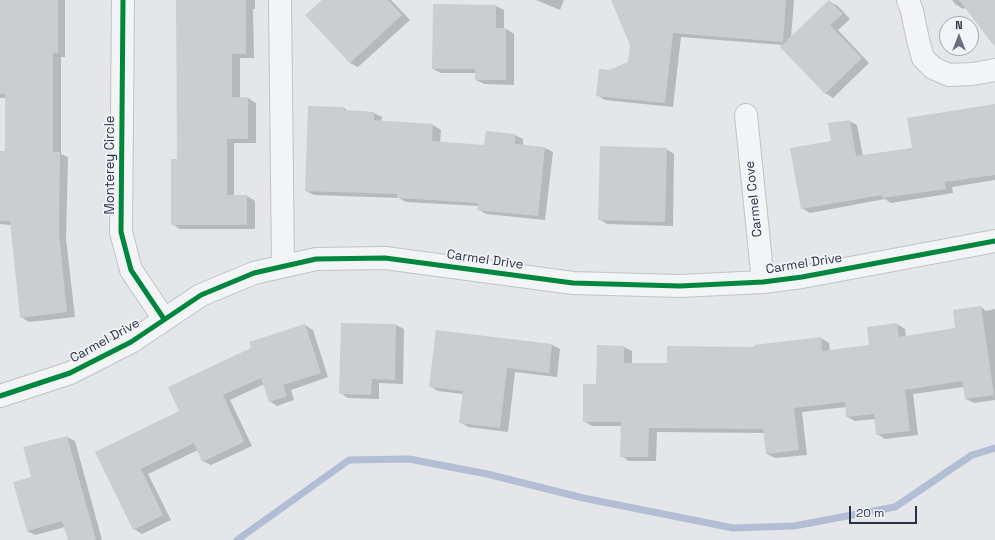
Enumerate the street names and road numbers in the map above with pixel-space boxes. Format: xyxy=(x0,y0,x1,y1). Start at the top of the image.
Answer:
street label: Monterey Circle xyxy=(102,115,118,215)
street label: Carmel Cove xyxy=(742,160,766,238)
street label: Carmel Drive xyxy=(446,247,524,273)
street label: Carmel Drive xyxy=(765,250,843,278)
street label: Carmel Drive xyxy=(67,315,143,367)

